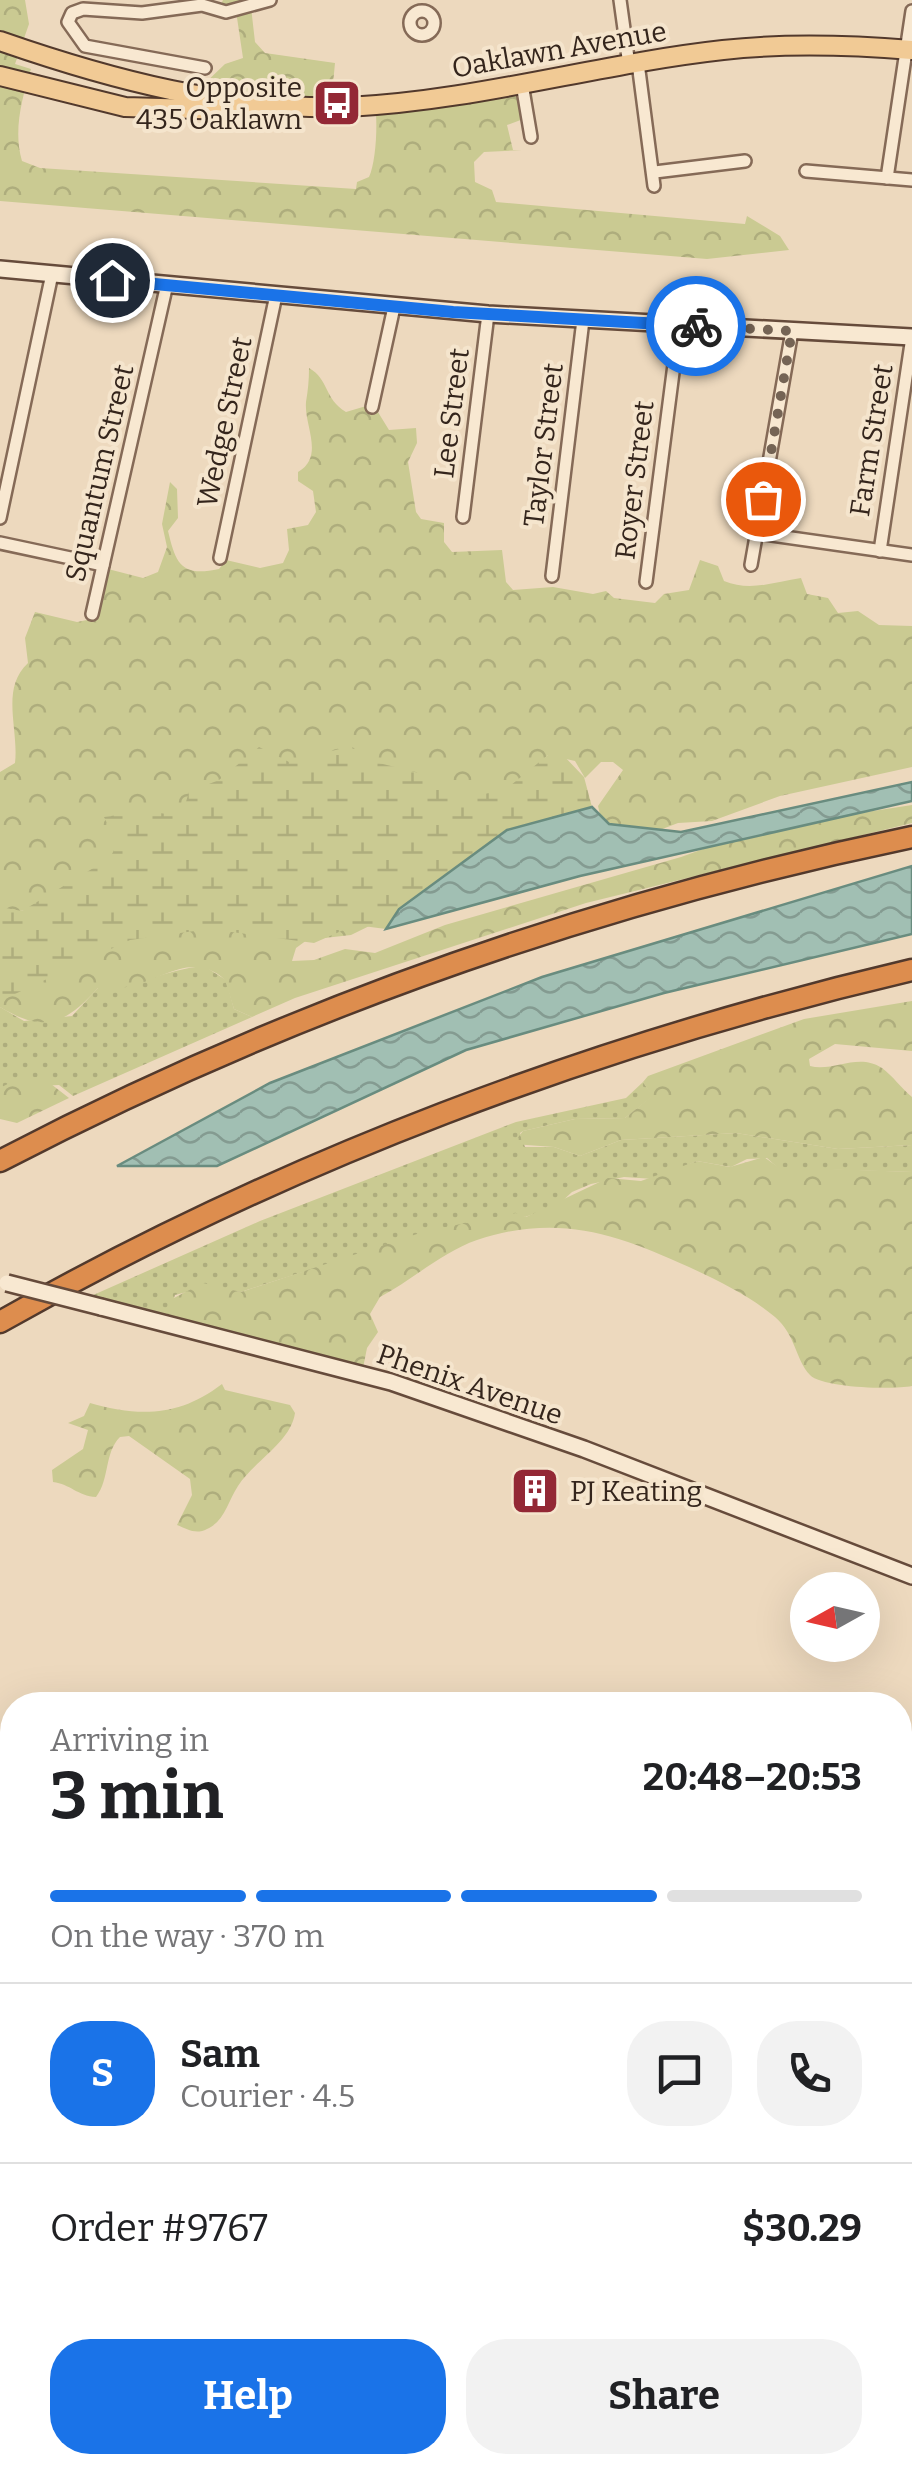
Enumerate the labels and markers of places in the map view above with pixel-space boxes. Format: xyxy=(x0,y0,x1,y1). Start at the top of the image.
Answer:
place label: Opposite 435 Oaklawn xyxy=(136,71,302,136)
bus stop icon: Opposite 435 Oaklawn xyxy=(311,77,363,129)
pin xyxy=(70,238,155,323)
pin xyxy=(721,457,806,542)
building icon: PJ Keating xyxy=(509,1465,561,1517)
place label: PJ Keating xyxy=(570,1475,702,1508)

